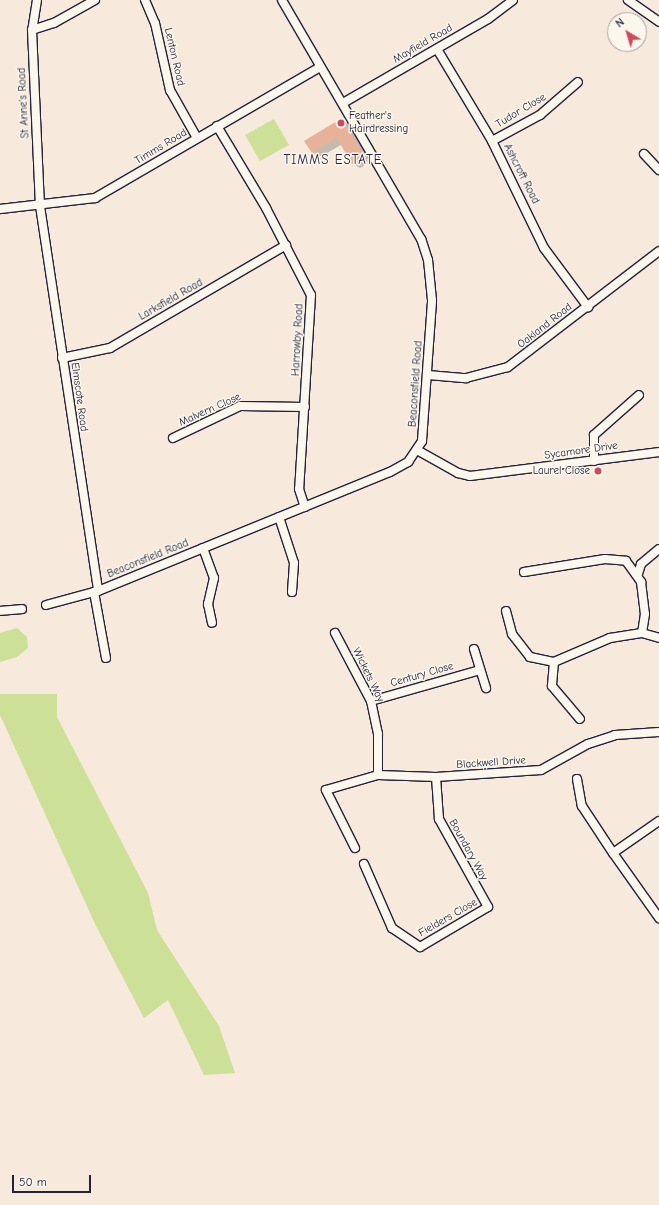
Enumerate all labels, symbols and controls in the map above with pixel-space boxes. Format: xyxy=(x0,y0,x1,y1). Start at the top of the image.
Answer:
north arrow xyxy=(607,12,647,52)
text: N xyxy=(613,16,627,30)
street label: Mayfield Road xyxy=(391,22,455,66)
street label: Lenton Road xyxy=(161,27,187,87)
street label: St Anne's Road xyxy=(16,67,32,139)
street label: Tudor Close xyxy=(494,91,548,131)
place label: Feather's Hairdressing xyxy=(349,110,408,136)
marker: Feather's Hairdressing xyxy=(336,118,346,128)
street label: Timms Road xyxy=(133,126,189,168)
street label: Ashcroft Road xyxy=(500,142,542,206)
district label: TIMMS ESTATE xyxy=(283,152,383,168)
street label: Larksfield Road xyxy=(136,276,206,324)
street label: Oakland Road xyxy=(515,301,575,351)
street label: Harrowby Road xyxy=(290,303,306,377)
street label: Beaconsfield Road xyxy=(406,340,426,428)
street label: Elmscote Road xyxy=(68,362,90,432)
street label: Malvern Close xyxy=(177,390,243,430)
street label: Sycamore Drive xyxy=(544,439,618,463)
place label: Laurel Close xyxy=(533,464,590,478)
marker: Laurel Close xyxy=(593,466,603,476)
street label: Beaconsfield Road xyxy=(105,537,191,581)
street label: Wickets Way xyxy=(349,646,387,704)
street label: Century Close xyxy=(389,660,455,690)
street label: Blackwell Drive xyxy=(456,754,526,772)
street label: Boundary Way xyxy=(446,817,490,883)
street label: Fielders Close xyxy=(416,896,480,940)
scale bar xyxy=(14,1167,93,1193)
text: 50 m xyxy=(19,1175,47,1189)

